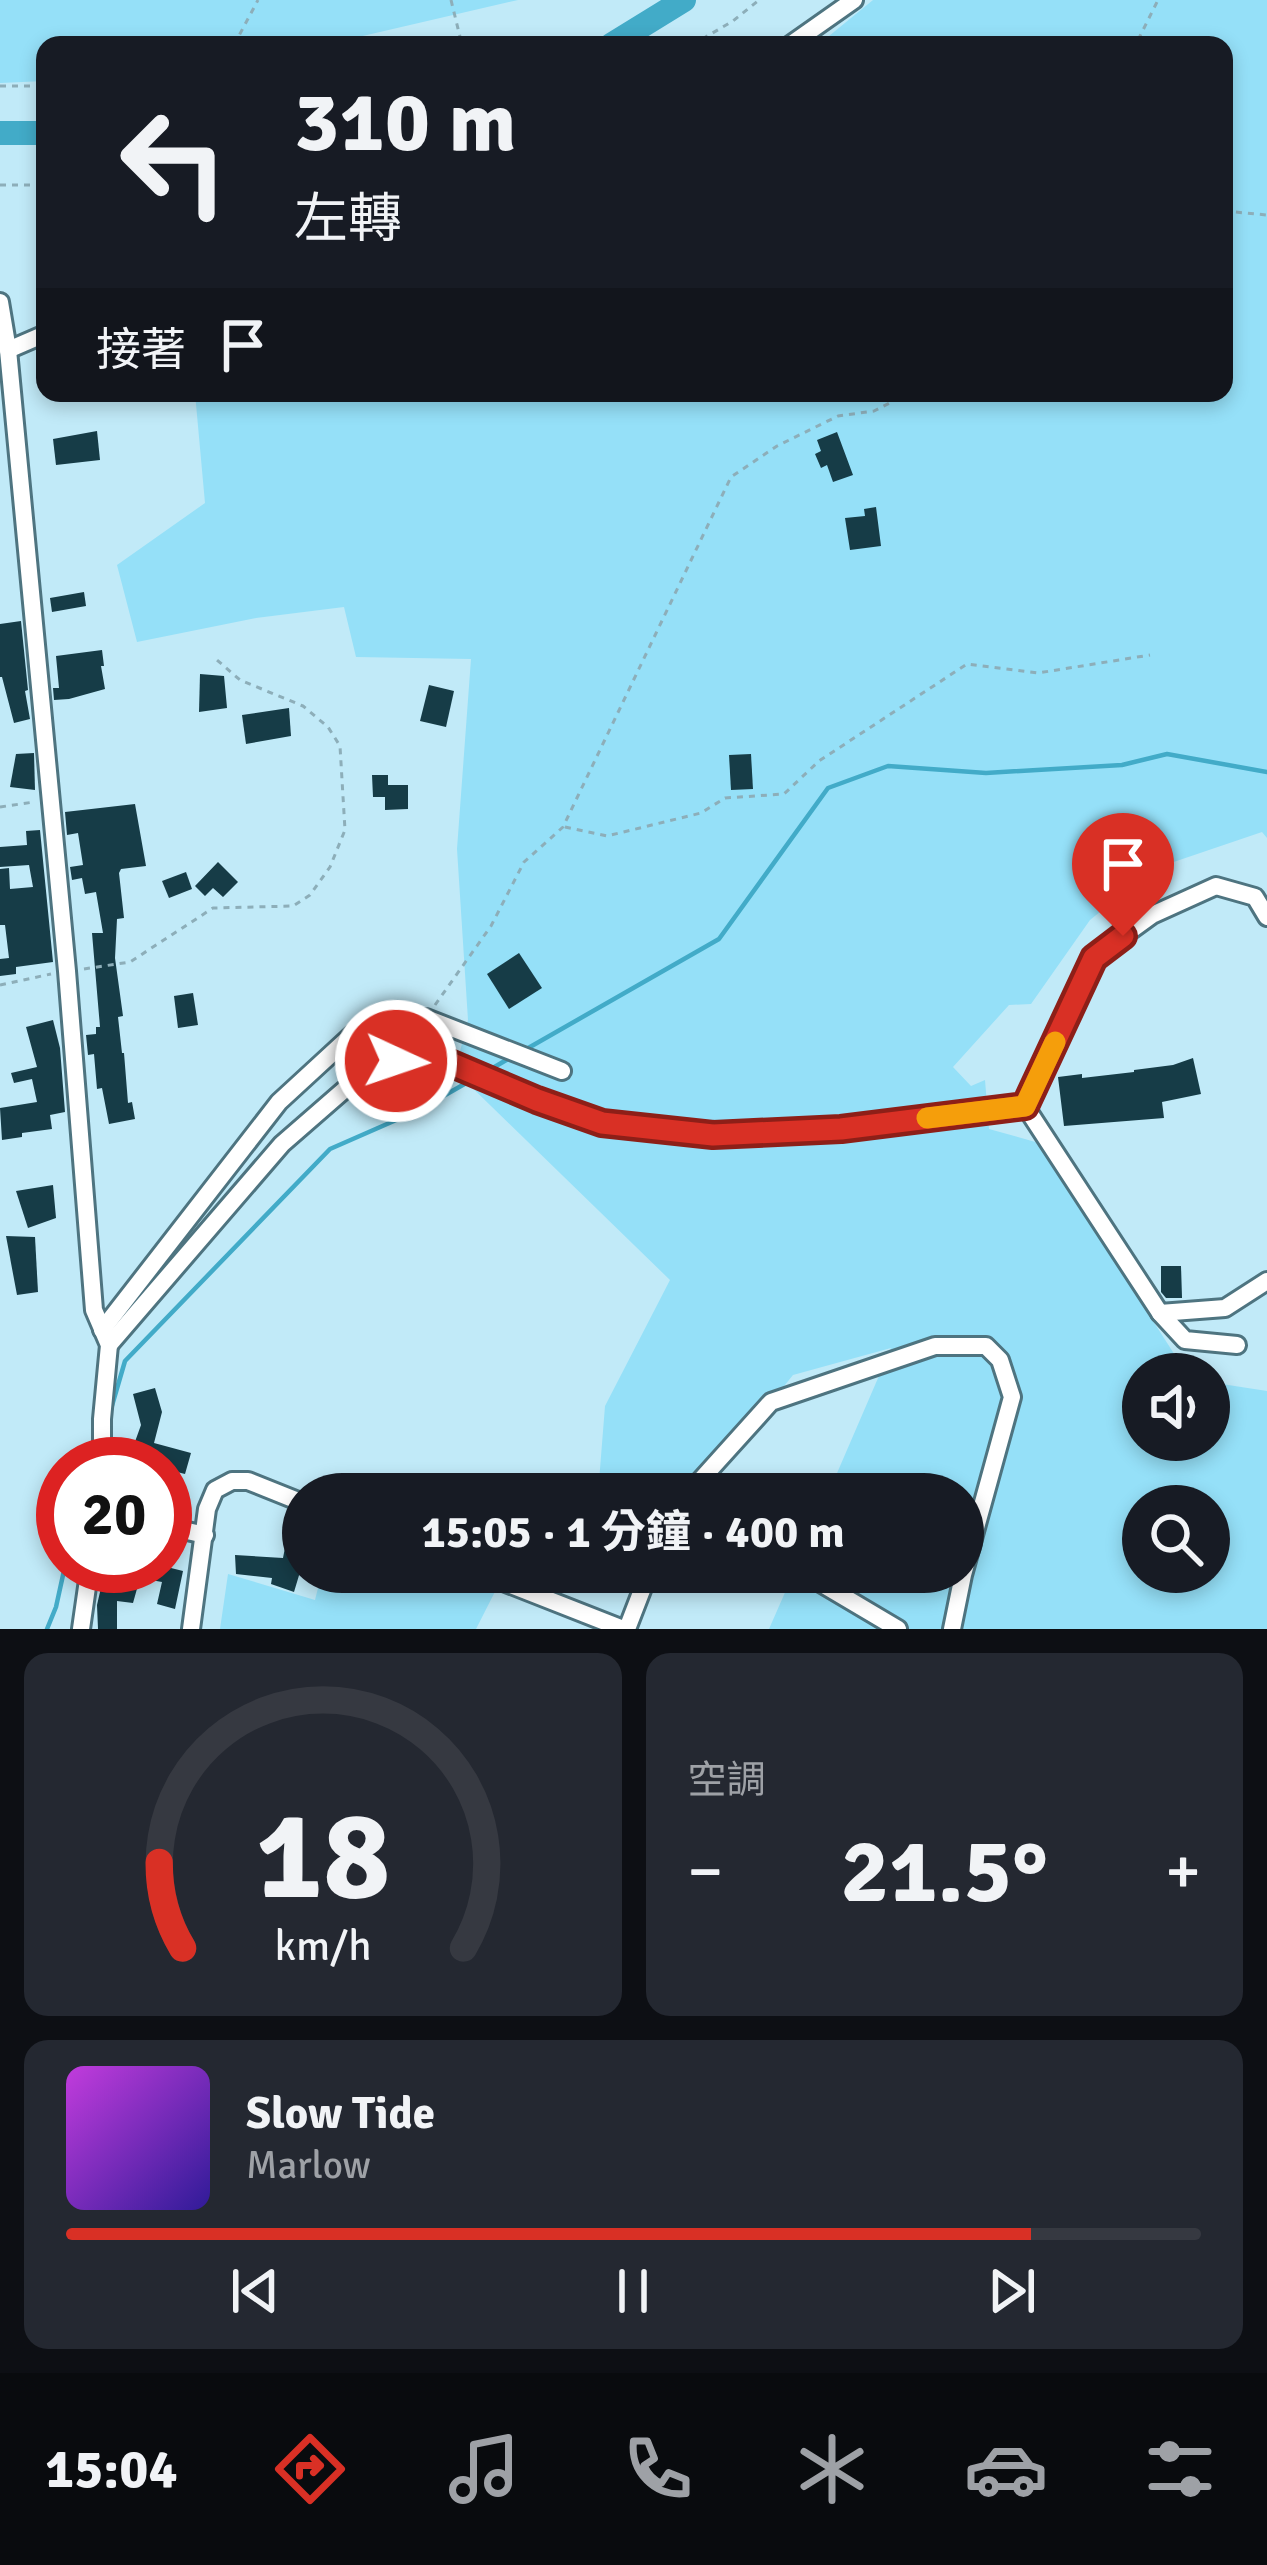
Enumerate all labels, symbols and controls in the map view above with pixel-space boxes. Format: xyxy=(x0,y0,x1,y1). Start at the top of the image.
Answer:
text: 310 m xyxy=(294,71,516,175)
icon: left xyxy=(96,84,252,240)
text: 左轉 xyxy=(294,186,402,253)
icon: arrive xyxy=(210,312,276,378)
text: 接著 xyxy=(96,323,186,378)
pin xyxy=(1072,813,1174,936)
icon: arrive xyxy=(1090,831,1156,897)
position arrow xyxy=(333,998,459,1124)
map controls xyxy=(1122,1353,1230,1593)
button: sound xyxy=(1122,1353,1230,1461)
speed limit sign: 20 xyxy=(36,1437,192,1593)
button: search xyxy=(1122,1485,1230,1593)
text: 15:05 · 1 分鐘 · 400 m xyxy=(421,1505,845,1560)
text: 空調 xyxy=(688,1756,766,1804)
text: 18 xyxy=(255,1780,390,1933)
text: 21.5° xyxy=(840,1816,1048,1927)
text: − xyxy=(688,1831,723,1912)
text: + xyxy=(1165,1831,1201,1912)
text: km/h xyxy=(274,1919,371,1972)
text: Slow Tide xyxy=(246,2086,435,2141)
text: Marlow xyxy=(246,2141,371,2189)
icon: previous xyxy=(222,2258,288,2324)
icon: pause xyxy=(600,2258,666,2324)
icon: next xyxy=(979,2258,1045,2324)
icon: directions xyxy=(268,2427,352,2511)
icon: music xyxy=(442,2427,526,2511)
icon: phone xyxy=(616,2427,700,2511)
icon: climate xyxy=(790,2427,874,2511)
icon: car xyxy=(964,2427,1048,2511)
icon: filters xyxy=(1138,2427,1222,2511)
text: 15:04 xyxy=(45,2436,178,2503)

